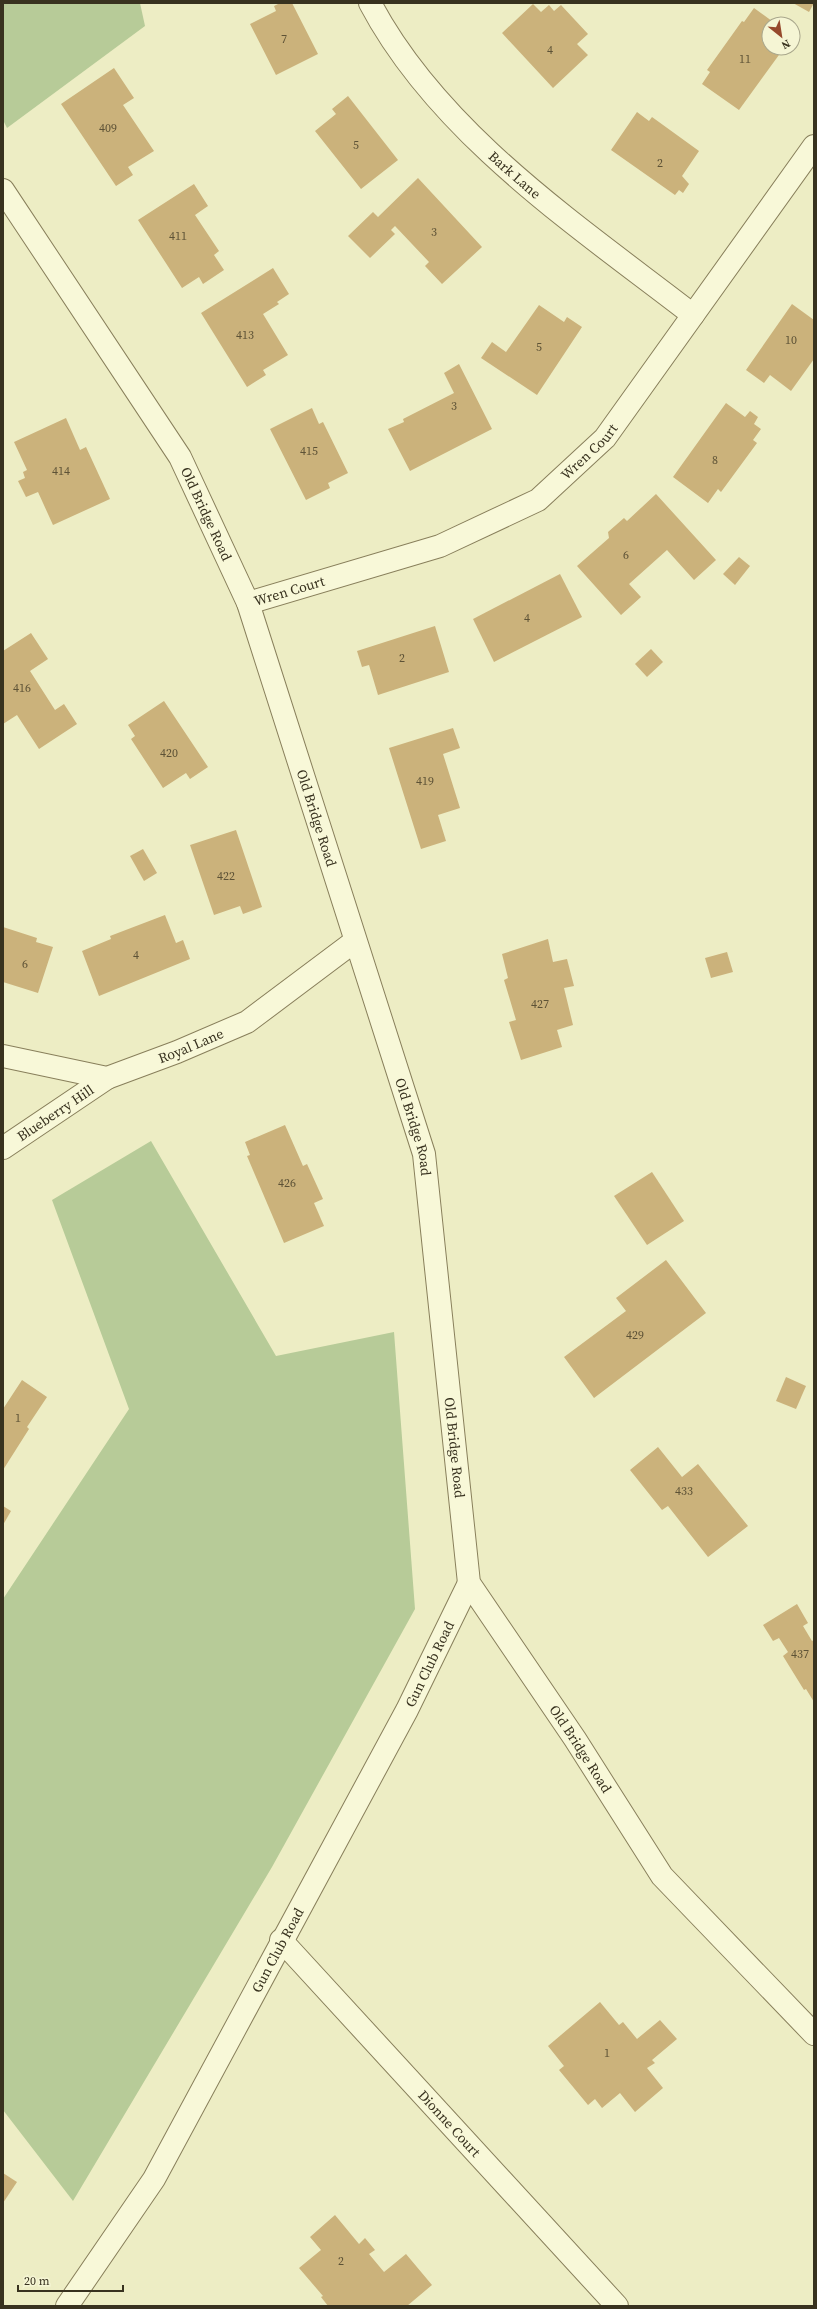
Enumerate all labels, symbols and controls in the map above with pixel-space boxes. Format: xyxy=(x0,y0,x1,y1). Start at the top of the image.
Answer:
north arrow xyxy=(761,16,801,56)
house number: 7 xyxy=(281,31,287,47)
text: N xyxy=(779,36,793,53)
house number: 4 xyxy=(547,42,553,58)
house number: 11 xyxy=(739,51,751,67)
house number: 409 xyxy=(99,120,117,136)
house number: 5 xyxy=(353,137,359,153)
street label: Bark Lane xyxy=(484,146,545,203)
house number: 2 xyxy=(657,155,663,171)
house number: 3 xyxy=(431,224,437,240)
house number: 411 xyxy=(169,228,187,244)
house number: 413 xyxy=(236,327,254,343)
house number: 10 xyxy=(785,332,797,348)
house number: 5 xyxy=(536,339,542,355)
house number: 3 xyxy=(451,398,457,414)
street label: Wren Court xyxy=(556,419,622,484)
house number: 415 xyxy=(300,443,318,459)
house number: 8 xyxy=(712,452,718,468)
house number: 414 xyxy=(52,463,70,479)
street label: Old Bridge Road xyxy=(176,464,237,564)
house number: 6 xyxy=(623,547,629,563)
street label: Wren Court xyxy=(251,571,327,611)
house number: 4 xyxy=(524,610,530,626)
house number: 2 xyxy=(399,650,405,666)
house number: 416 xyxy=(13,680,31,696)
house number: 420 xyxy=(160,745,178,761)
street label: Old Bridge Road xyxy=(292,767,342,869)
house number: 419 xyxy=(416,773,434,789)
house number: 422 xyxy=(217,868,235,884)
house number: 4 xyxy=(133,947,139,963)
house number: 6 xyxy=(22,956,28,972)
house number: 427 xyxy=(531,996,549,1012)
street label: Royal Lane xyxy=(155,1023,227,1068)
street label: Old Bridge Road xyxy=(390,1075,436,1177)
street label: Blueberry Hill xyxy=(13,1080,98,1146)
house number: 426 xyxy=(278,1175,296,1191)
house number: 429 xyxy=(626,1327,644,1343)
street label: Old Bridge Road xyxy=(440,1396,470,1499)
house number: 1 xyxy=(15,1410,21,1426)
house number: 433 xyxy=(675,1483,693,1499)
street label: Gun Club Road xyxy=(400,1618,459,1710)
house number: 437 xyxy=(791,1646,809,1662)
street label: Old Bridge Road xyxy=(545,1701,617,1797)
street label: Gun Club Road xyxy=(246,1904,309,1996)
house number: 1 xyxy=(604,2045,610,2061)
street label: Dionne Court xyxy=(413,2086,486,2162)
house number: 2 xyxy=(338,2253,344,2269)
scale bar xyxy=(18,2267,123,2293)
text: 20 m xyxy=(24,2273,50,2289)

